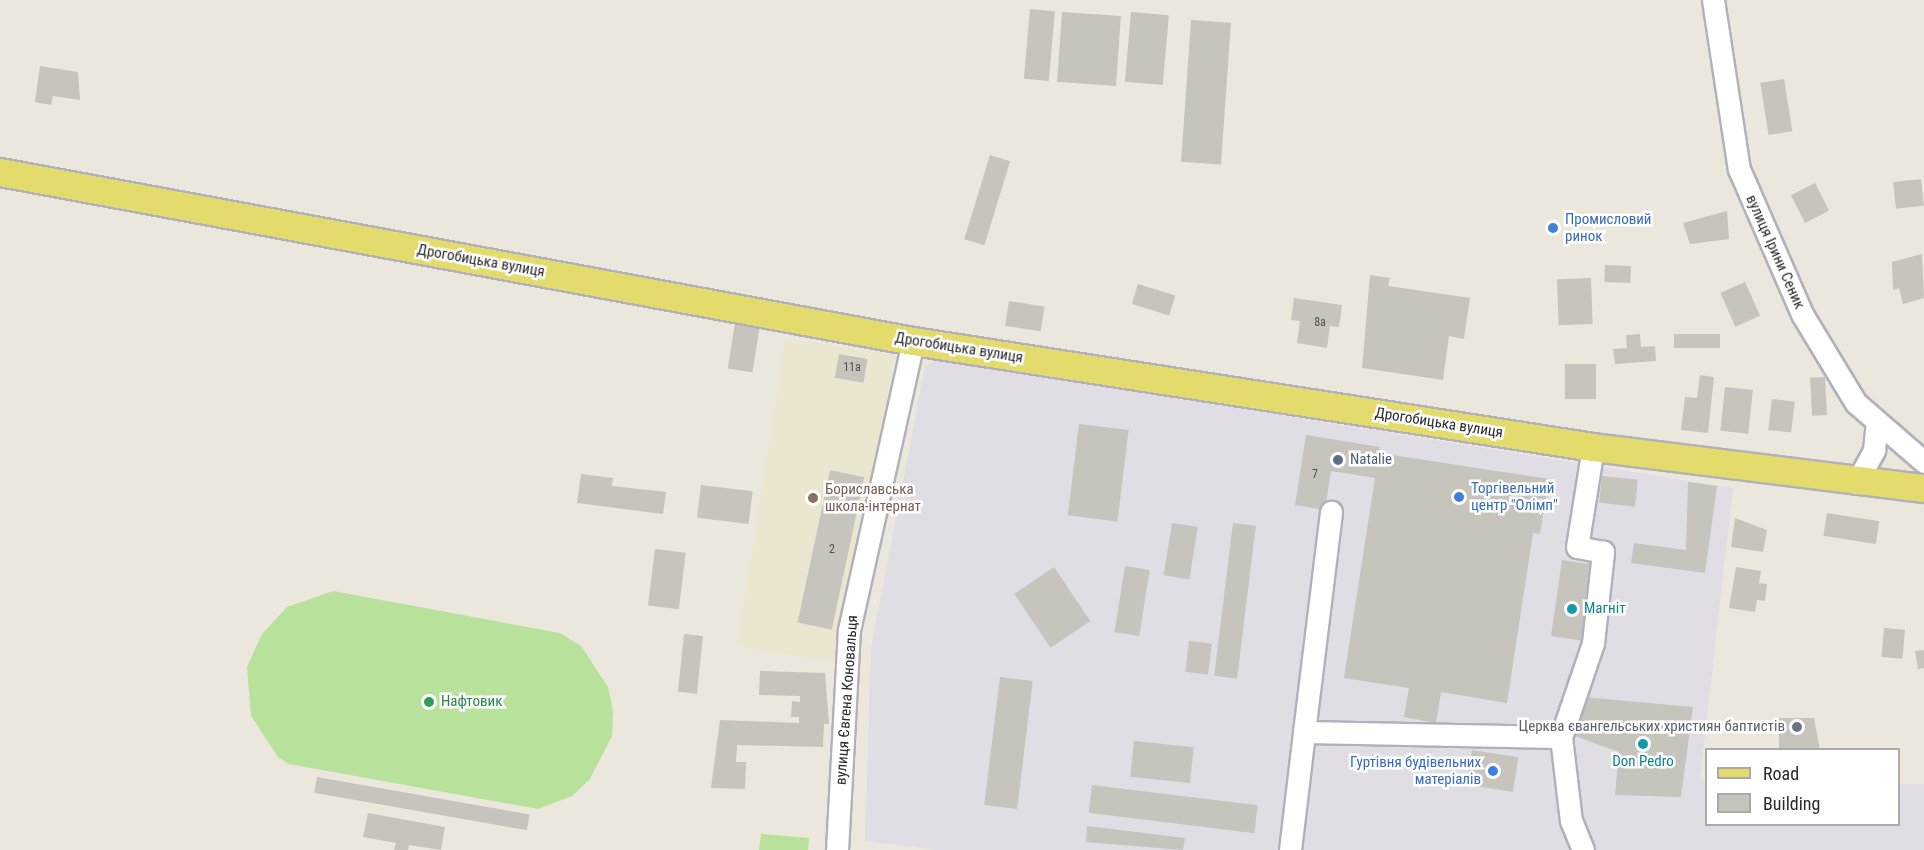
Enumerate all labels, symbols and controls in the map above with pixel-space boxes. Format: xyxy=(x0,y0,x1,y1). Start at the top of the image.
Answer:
street label: вулиця Ірини Сеник xyxy=(1742,192,1808,312)
place label: Промисловий ринок xyxy=(1565,210,1652,245)
marker: Промисловий ринок xyxy=(1546,221,1560,235)
street label: Дрогобицька вулиця xyxy=(416,241,546,281)
house number: 8а xyxy=(1314,316,1326,330)
street label: Дрогобицька вулиця xyxy=(894,329,1024,367)
house number: 11а xyxy=(843,361,861,375)
street label: Дрогобицька вулиця xyxy=(1374,404,1504,442)
place label: Natalie xyxy=(1350,451,1392,469)
marker: Natalie xyxy=(1331,453,1345,467)
house number: 7 xyxy=(1312,468,1318,482)
place label: Торгівельний центр "Олімп" xyxy=(1471,479,1558,514)
place label: Бориславська школа-інтернат xyxy=(825,480,921,515)
marker: Торгівельний центр "Олімп" xyxy=(1452,490,1466,504)
marker: Бориславська школа-інтернат xyxy=(806,491,820,505)
house number: 2 xyxy=(829,543,835,557)
place label: Магніт xyxy=(1584,600,1626,618)
marker: Магніт xyxy=(1565,602,1579,616)
street label: вулиця Євгена Коновальця xyxy=(832,615,862,785)
place label: Нафтовик xyxy=(441,693,502,711)
marker: Нафтовик xyxy=(422,695,436,709)
place label: Церква євангельських християн баптистів xyxy=(1519,718,1785,736)
marker: Церква євангельських християн баптистів xyxy=(1790,720,1804,734)
marker: Don Pedro xyxy=(1636,737,1650,751)
legend xyxy=(1705,748,1900,826)
place label: Гуртівня будівельних матеріалів xyxy=(1350,753,1481,788)
place label: Don Pedro xyxy=(1612,753,1674,771)
text: Road xyxy=(1763,763,1799,784)
marker: Гуртівня будівельних матеріалів xyxy=(1486,764,1500,778)
text: Building xyxy=(1763,793,1820,814)

